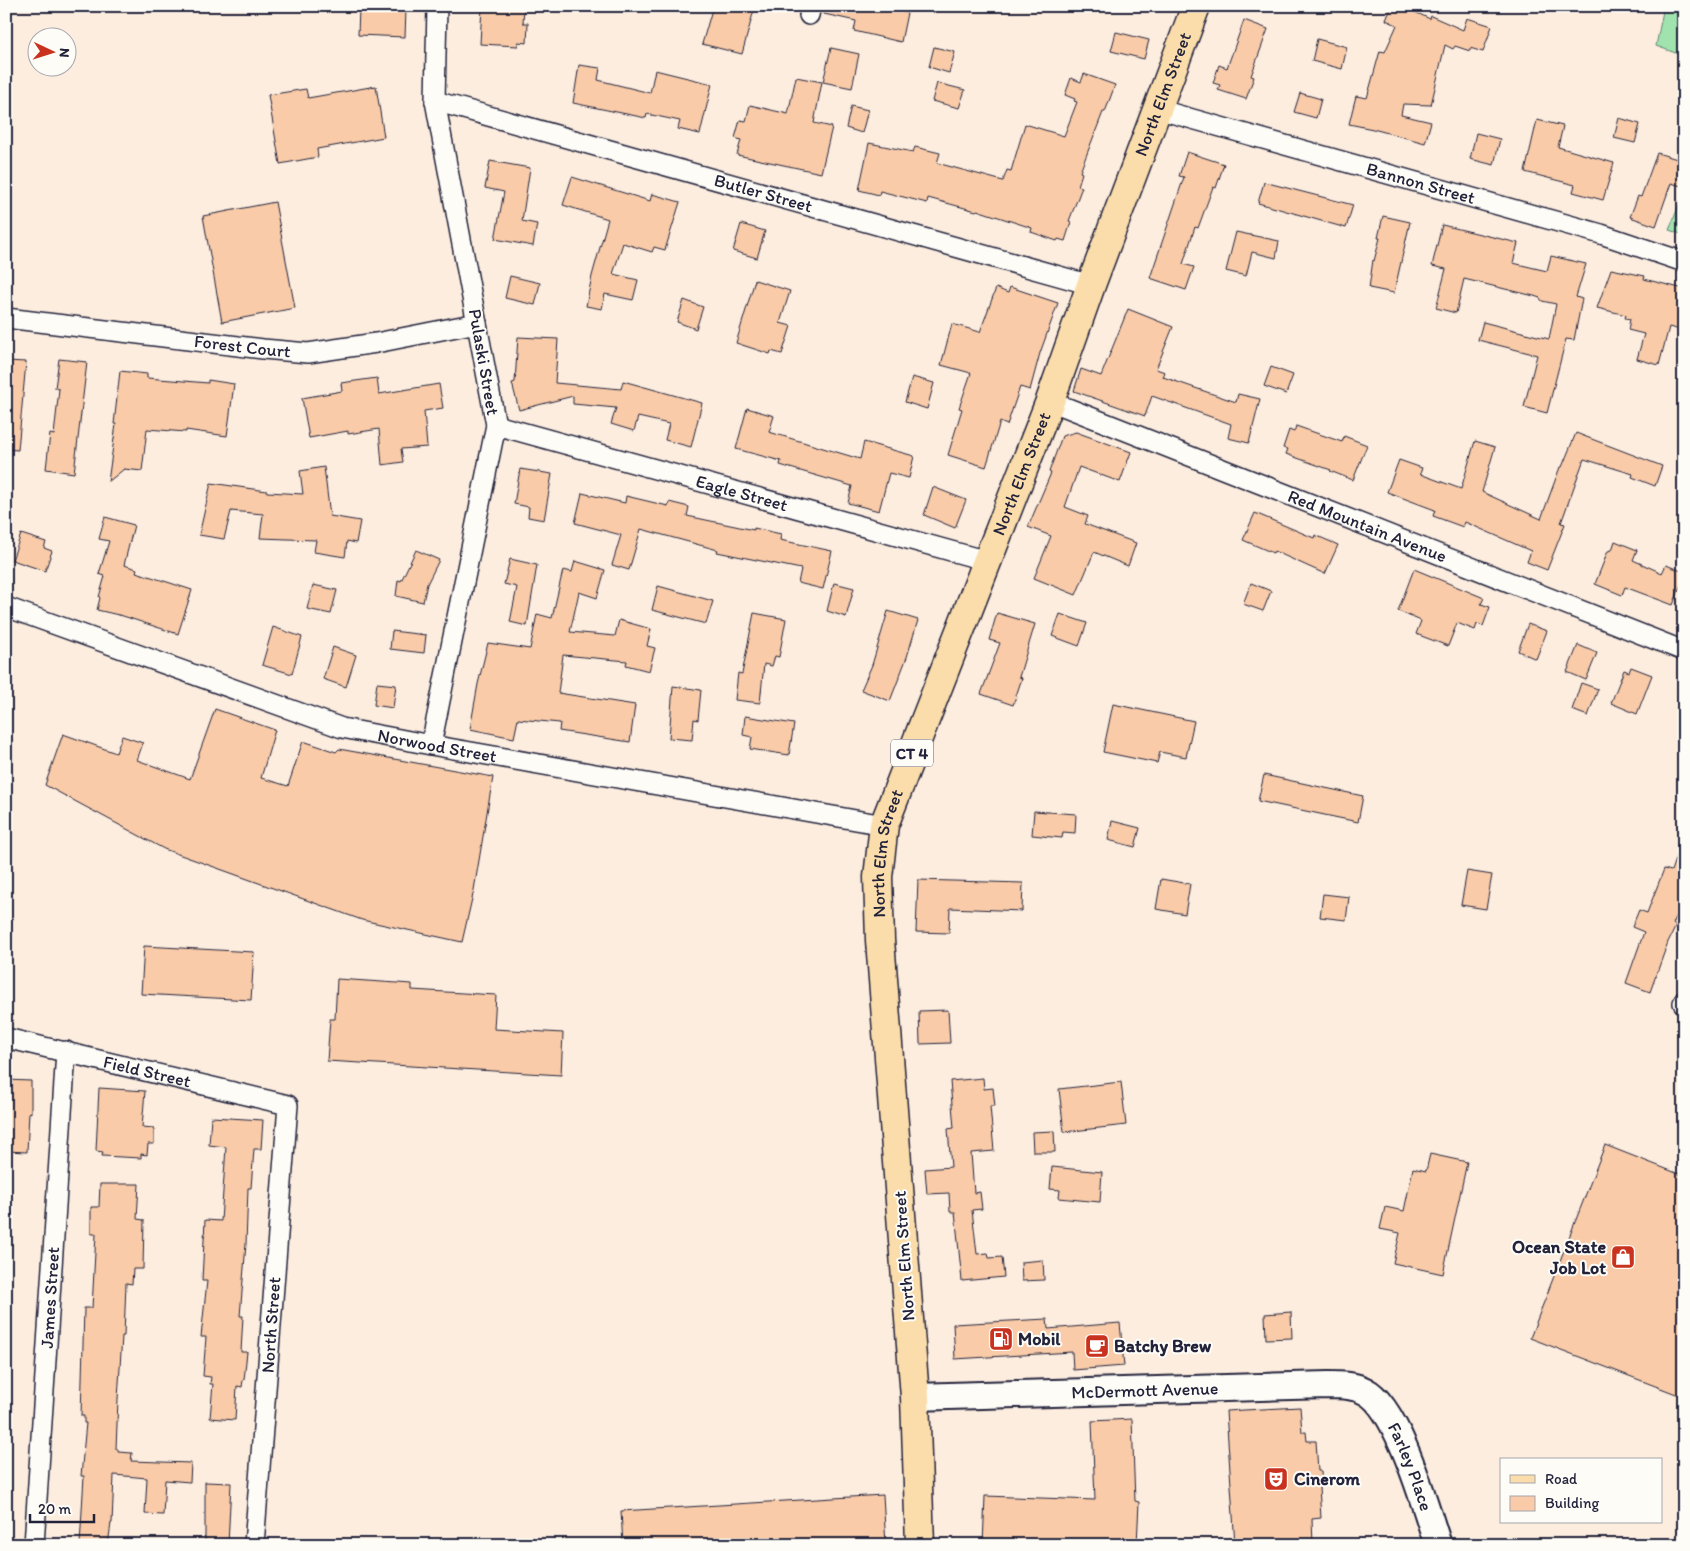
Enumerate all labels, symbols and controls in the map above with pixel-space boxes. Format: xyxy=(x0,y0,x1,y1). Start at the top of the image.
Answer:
north arrow xyxy=(28,28,78,78)
street label: North Elm Street xyxy=(1130,29,1196,159)
text: N xyxy=(56,48,73,58)
street label: Bannon Street xyxy=(1364,157,1478,209)
street label: Butler Street xyxy=(712,169,815,217)
street label: Pulaski Street xyxy=(464,307,504,417)
street label: Forest Court xyxy=(193,330,292,362)
street label: North Elm Street xyxy=(987,409,1056,539)
street label: Eagle Street xyxy=(693,470,790,516)
street label: Red Mountain Avenue xyxy=(1285,485,1450,567)
street label: Norwood Street xyxy=(376,724,499,767)
road number: CT 4 xyxy=(891,740,933,766)
street label: North Elm Street xyxy=(867,786,908,918)
street label: Field Street xyxy=(101,1051,193,1093)
street label: North Elm Street xyxy=(888,1190,920,1322)
place label: Ocean State Job Lot xyxy=(1512,1236,1606,1279)
shop icon: Ocean State Job Lot xyxy=(1610,1244,1636,1270)
street label: James Street xyxy=(36,1246,64,1349)
street label: North Street xyxy=(257,1276,285,1374)
fuel station icon: Mobil xyxy=(988,1326,1014,1352)
place label: Mobil xyxy=(1018,1328,1061,1350)
cafe icon: Batchy Brew xyxy=(1084,1333,1110,1359)
place label: Batchy Brew xyxy=(1114,1335,1212,1357)
street label: McDermott Avenue xyxy=(1071,1377,1219,1403)
street label: Farley Place xyxy=(1383,1419,1437,1514)
legend xyxy=(1500,1458,1662,1524)
theatre icon: Cinerom xyxy=(1263,1466,1289,1492)
place label: Cinerom xyxy=(1294,1468,1361,1490)
text: Road xyxy=(1545,1470,1578,1488)
scale bar xyxy=(30,1491,94,1523)
text: Building xyxy=(1545,1494,1599,1512)
text: 20 m xyxy=(38,1500,72,1518)

